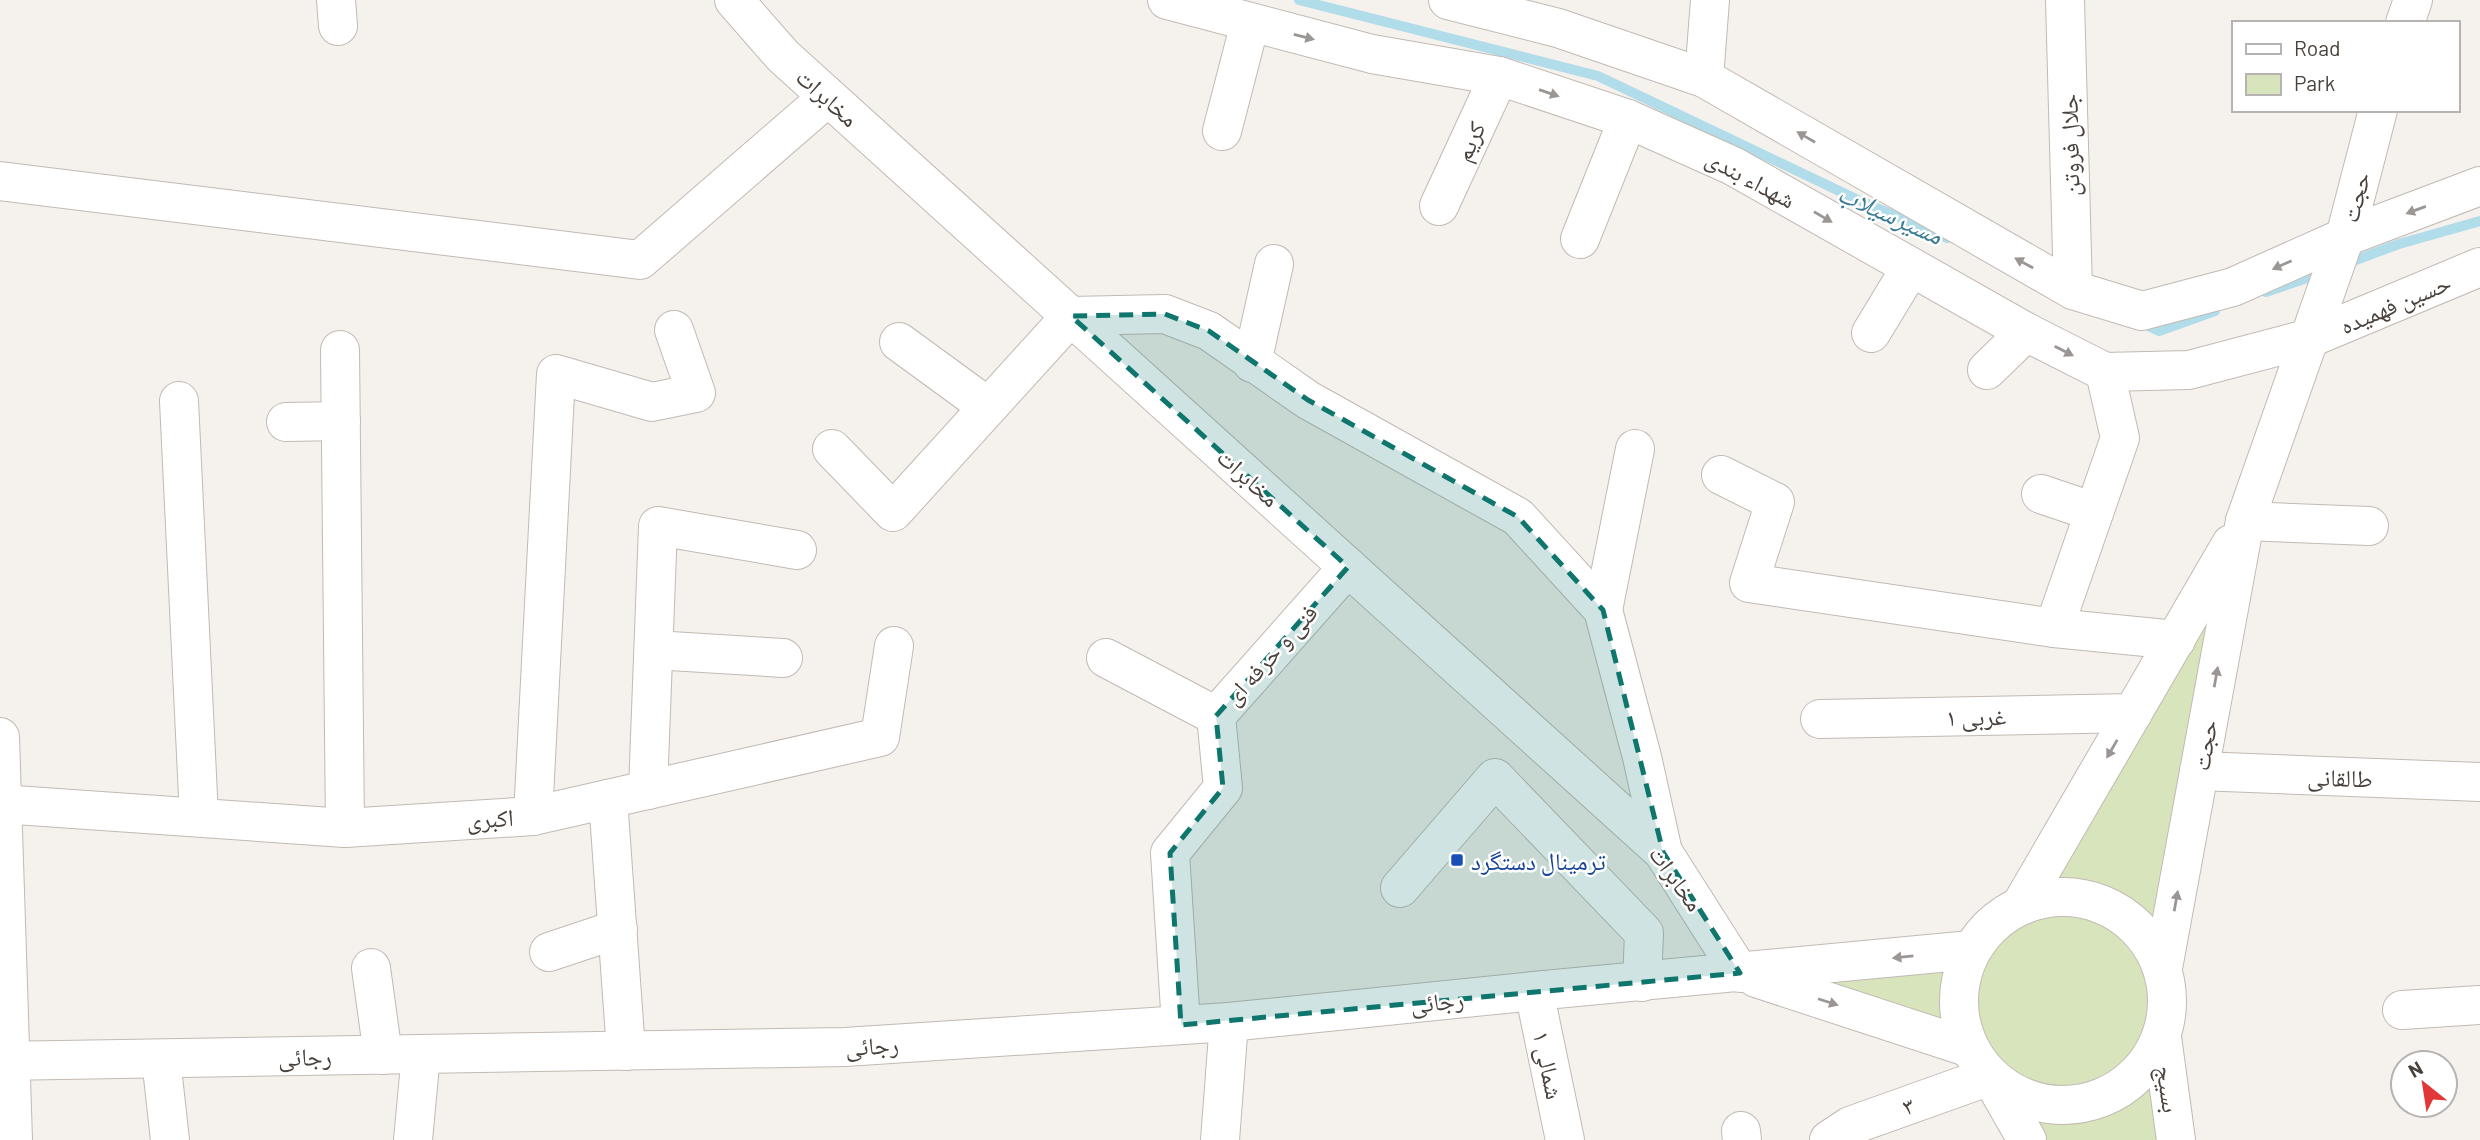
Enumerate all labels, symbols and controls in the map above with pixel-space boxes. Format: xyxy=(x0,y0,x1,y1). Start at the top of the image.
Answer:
legend xyxy=(2232,21,2459,112)
one-way arrow xyxy=(1293,32,1315,43)
text: Road xyxy=(2294,35,2340,60)
street label: مخابرات xyxy=(790,62,865,133)
text: Park xyxy=(2294,70,2335,95)
one-way arrow xyxy=(1539,88,1560,99)
street label: جلال فروتن xyxy=(2054,94,2085,196)
street label: کریم xyxy=(1447,116,1493,167)
one-way arrow xyxy=(1796,131,1816,143)
street label: شهداء بندی xyxy=(1701,142,1801,214)
street label: حجت xyxy=(2334,169,2376,225)
water label: مسیرسیلاب xyxy=(1833,176,1948,251)
one-way arrow xyxy=(2406,205,2427,216)
one-way arrow xyxy=(1813,211,1832,223)
one-way arrow xyxy=(2015,257,2034,269)
one-way arrow xyxy=(2272,260,2293,271)
street label: حسین فهمیده xyxy=(2335,267,2455,340)
one-way arrow xyxy=(2054,346,2074,357)
street label: مخابرات xyxy=(1211,442,1286,513)
street label: فنی و حرفه ای xyxy=(1217,598,1324,711)
one-way arrow xyxy=(2211,666,2222,688)
street label: ۱ غربی xyxy=(1946,701,2007,732)
street label: حجت xyxy=(2185,717,2223,773)
one-way arrow xyxy=(2105,740,2118,759)
street label: طالقانی xyxy=(2307,761,2373,794)
street label: اکبری xyxy=(465,802,515,835)
street label: مخابرات xyxy=(1643,840,1710,917)
place label: ترمینال دستگرد xyxy=(1471,846,1606,876)
marker: ترمینال دستگرد xyxy=(1449,852,1465,868)
one-way arrow xyxy=(2170,890,2181,912)
one-way arrow xyxy=(1892,951,1914,962)
street label: رجائی xyxy=(1409,984,1465,1019)
one-way arrow xyxy=(1818,997,1839,1008)
street label: ۱ شمالی xyxy=(1527,1028,1570,1102)
street label: رجائی xyxy=(844,1029,900,1062)
street label: رجائی xyxy=(278,1041,332,1072)
north arrow xyxy=(2389,1049,2459,1119)
text: N xyxy=(2404,1056,2426,1082)
street label: بسیج xyxy=(2149,1064,2187,1115)
street label: ۳ xyxy=(1898,1090,1918,1120)

